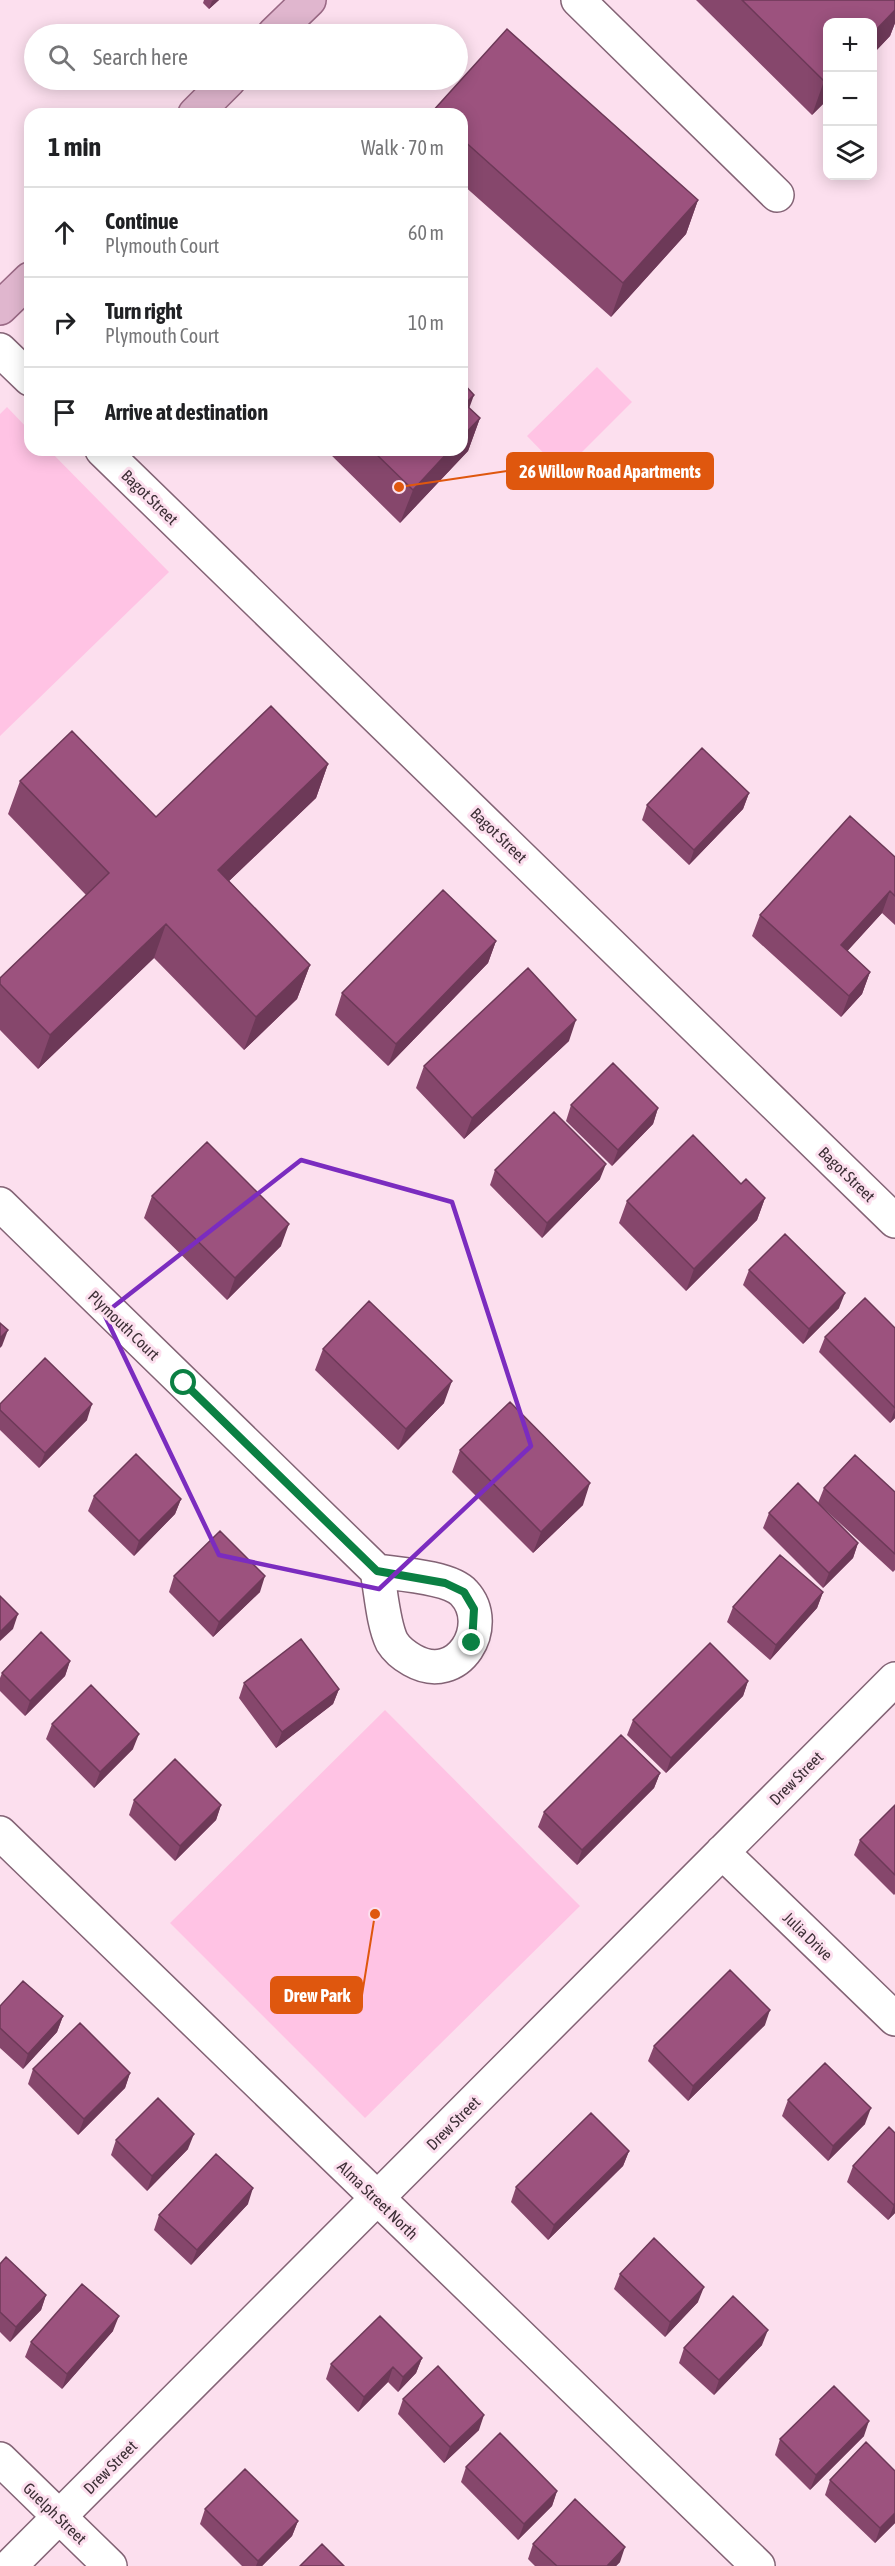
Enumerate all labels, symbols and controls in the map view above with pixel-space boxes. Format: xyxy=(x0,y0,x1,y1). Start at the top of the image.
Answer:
map controls xyxy=(823,18,877,180)
button: + xyxy=(823,18,877,72)
search box xyxy=(24,24,468,90)
icon: search xyxy=(45,41,78,74)
text: Search here xyxy=(93,44,188,70)
button: − xyxy=(823,72,877,126)
button: layers xyxy=(823,126,877,180)
text: 1 min xyxy=(48,132,101,162)
text: Walk · 70 m xyxy=(361,136,444,159)
text: Continue xyxy=(105,208,179,234)
icon: ahead xyxy=(48,216,81,249)
text: 60 m xyxy=(408,221,444,244)
text: Plymouth Court xyxy=(105,234,219,257)
text: Turn right xyxy=(105,298,182,324)
icon: right xyxy=(48,306,81,339)
text: 10 m xyxy=(408,311,444,334)
text: Plymouth Court xyxy=(105,324,219,347)
icon: arrive xyxy=(48,396,81,429)
text: Arrive at destination xyxy=(105,399,268,425)
callout: 26 Willow Road Apartments xyxy=(507,453,713,489)
text: 26 Willow Road Apartments xyxy=(519,461,701,482)
street label: Bagot Street xyxy=(118,466,182,529)
street label: Bagot Street xyxy=(467,804,531,867)
street label: Bagot Street xyxy=(815,1143,879,1206)
street label: Plymouth Court xyxy=(84,1287,163,1364)
route start xyxy=(170,1369,196,1395)
route end xyxy=(458,1629,484,1655)
street label: Drew Street xyxy=(766,1747,827,1808)
street label: Julia Drive xyxy=(780,1908,836,1964)
callout: Drew Park xyxy=(271,1977,362,2013)
text: Drew Park xyxy=(284,1985,351,2006)
street label: Drew Street xyxy=(423,2092,484,2153)
street label: Alma Street North xyxy=(334,2157,422,2243)
street label: Drew Street xyxy=(80,2436,141,2497)
street label: Guelph Street xyxy=(19,2479,90,2548)

